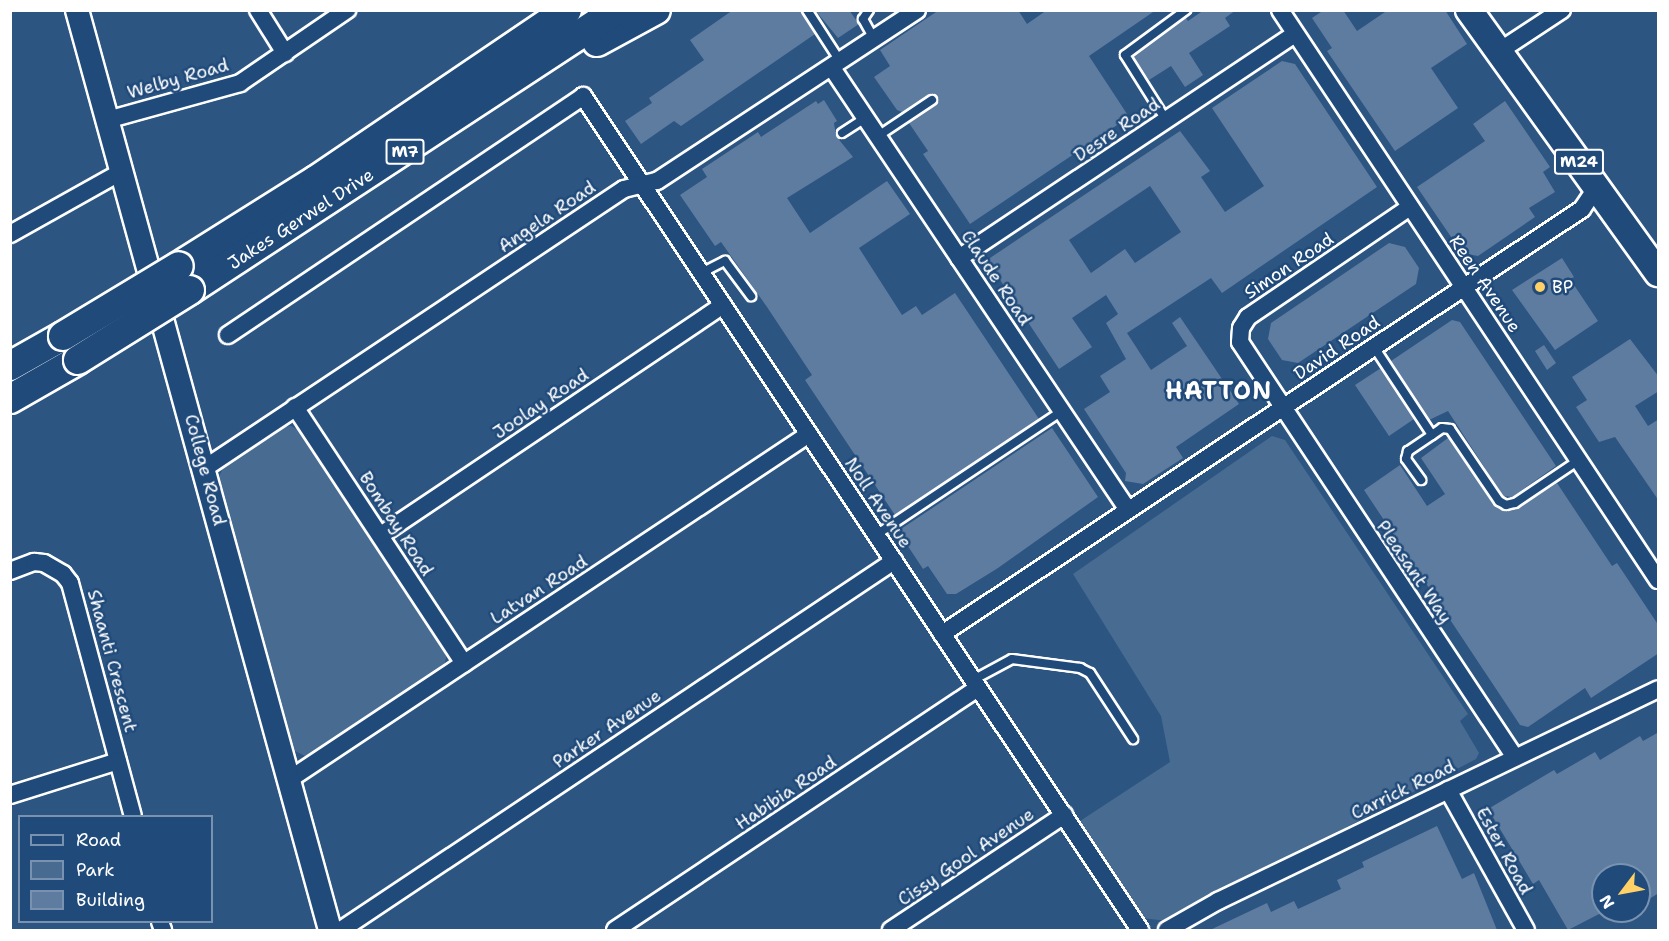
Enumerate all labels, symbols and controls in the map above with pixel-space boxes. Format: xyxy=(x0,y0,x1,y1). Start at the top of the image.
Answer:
street label: Welby Road xyxy=(125,54,231,104)
street label: Desre Road xyxy=(1070,93,1164,167)
road number: M7 xyxy=(386,139,424,165)
road number: M24 xyxy=(1554,149,1604,175)
street label: Jakes Gerwel Drive xyxy=(224,164,378,274)
street label: Angela Road xyxy=(494,177,600,257)
street label: Claude Road xyxy=(956,226,1036,330)
street label: Simon Road xyxy=(1240,228,1338,304)
street label: Reen Avenue xyxy=(1445,231,1525,337)
place label: BP xyxy=(1552,276,1573,298)
marker: BP xyxy=(1533,280,1547,294)
street label: David Road xyxy=(1290,311,1384,385)
street label: Joolay Road xyxy=(489,364,593,444)
district label: HATTON xyxy=(1165,378,1273,406)
street label: College Road xyxy=(180,412,230,528)
street label: Noll Avenue xyxy=(840,454,916,552)
street label: Bombay Road xyxy=(354,468,438,580)
street label: Pleasant Way xyxy=(1372,516,1456,628)
street label: Latvan Road xyxy=(486,551,592,629)
street label: Shaanti Crescent xyxy=(83,587,141,735)
street label: Parker Avenue xyxy=(549,685,665,773)
street label: Habibia Road xyxy=(731,751,841,835)
street label: Carrick Road xyxy=(1348,756,1458,824)
street label: Cissy Gool Avenue xyxy=(894,803,1038,911)
street label: Ester Road xyxy=(1471,804,1537,898)
legend xyxy=(18,815,213,923)
text: Road xyxy=(76,828,121,852)
text: Park xyxy=(76,858,115,882)
north arrow xyxy=(1591,863,1651,923)
text: Building xyxy=(76,888,145,912)
text: N xyxy=(1595,891,1619,913)

